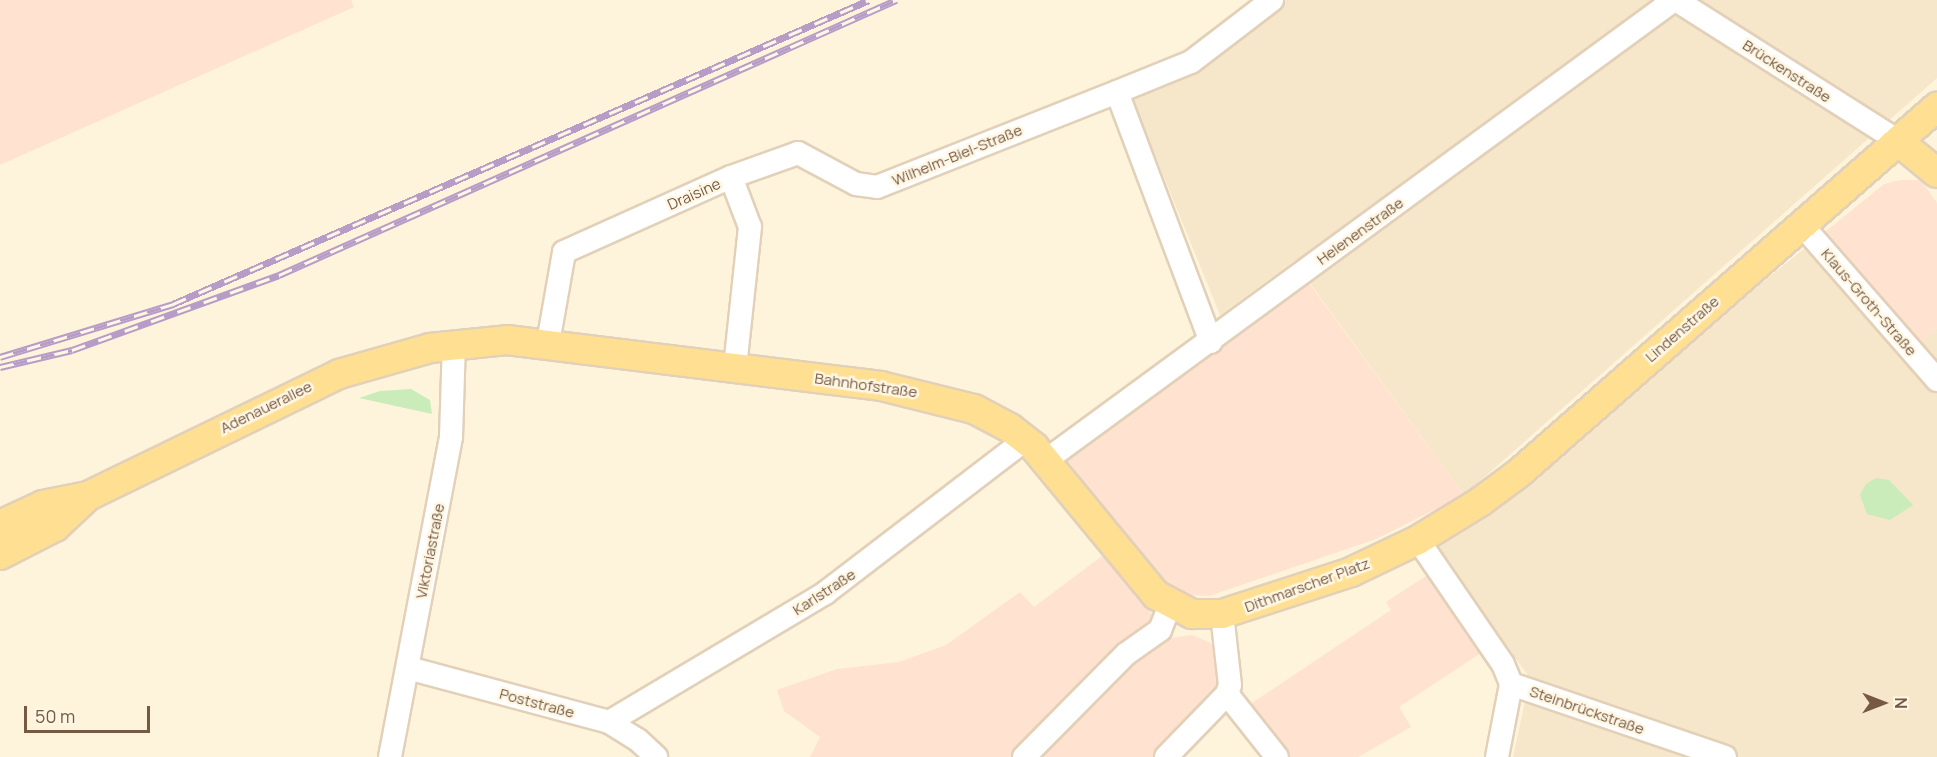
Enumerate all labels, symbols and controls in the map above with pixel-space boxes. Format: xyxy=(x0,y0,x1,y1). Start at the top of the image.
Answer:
street label: Brückenstraße xyxy=(1739,36,1835,106)
street label: Wilhelm-Biel-Straße xyxy=(889,121,1025,189)
street label: Draisine xyxy=(665,174,723,214)
street label: Helenenstraße xyxy=(1313,194,1407,268)
street label: Klaus-Groth-Straße xyxy=(1818,245,1920,359)
street label: Lindenstraße xyxy=(1642,292,1722,366)
street label: Bahnhofstraße xyxy=(813,369,919,401)
street label: Adenauerallee xyxy=(217,377,315,437)
street label: Viktoriastraße xyxy=(412,502,448,600)
street label: Dithmarscher Platz xyxy=(1242,554,1372,616)
street label: Karlstraße xyxy=(789,565,859,619)
north arrow xyxy=(1853,673,1913,733)
street label: Steinbrückstraße xyxy=(1527,682,1647,738)
street label: Poststraße xyxy=(498,684,576,722)
scale bar xyxy=(27,694,153,732)
text: N xyxy=(1890,697,1912,709)
text: 50 m xyxy=(35,704,75,728)

